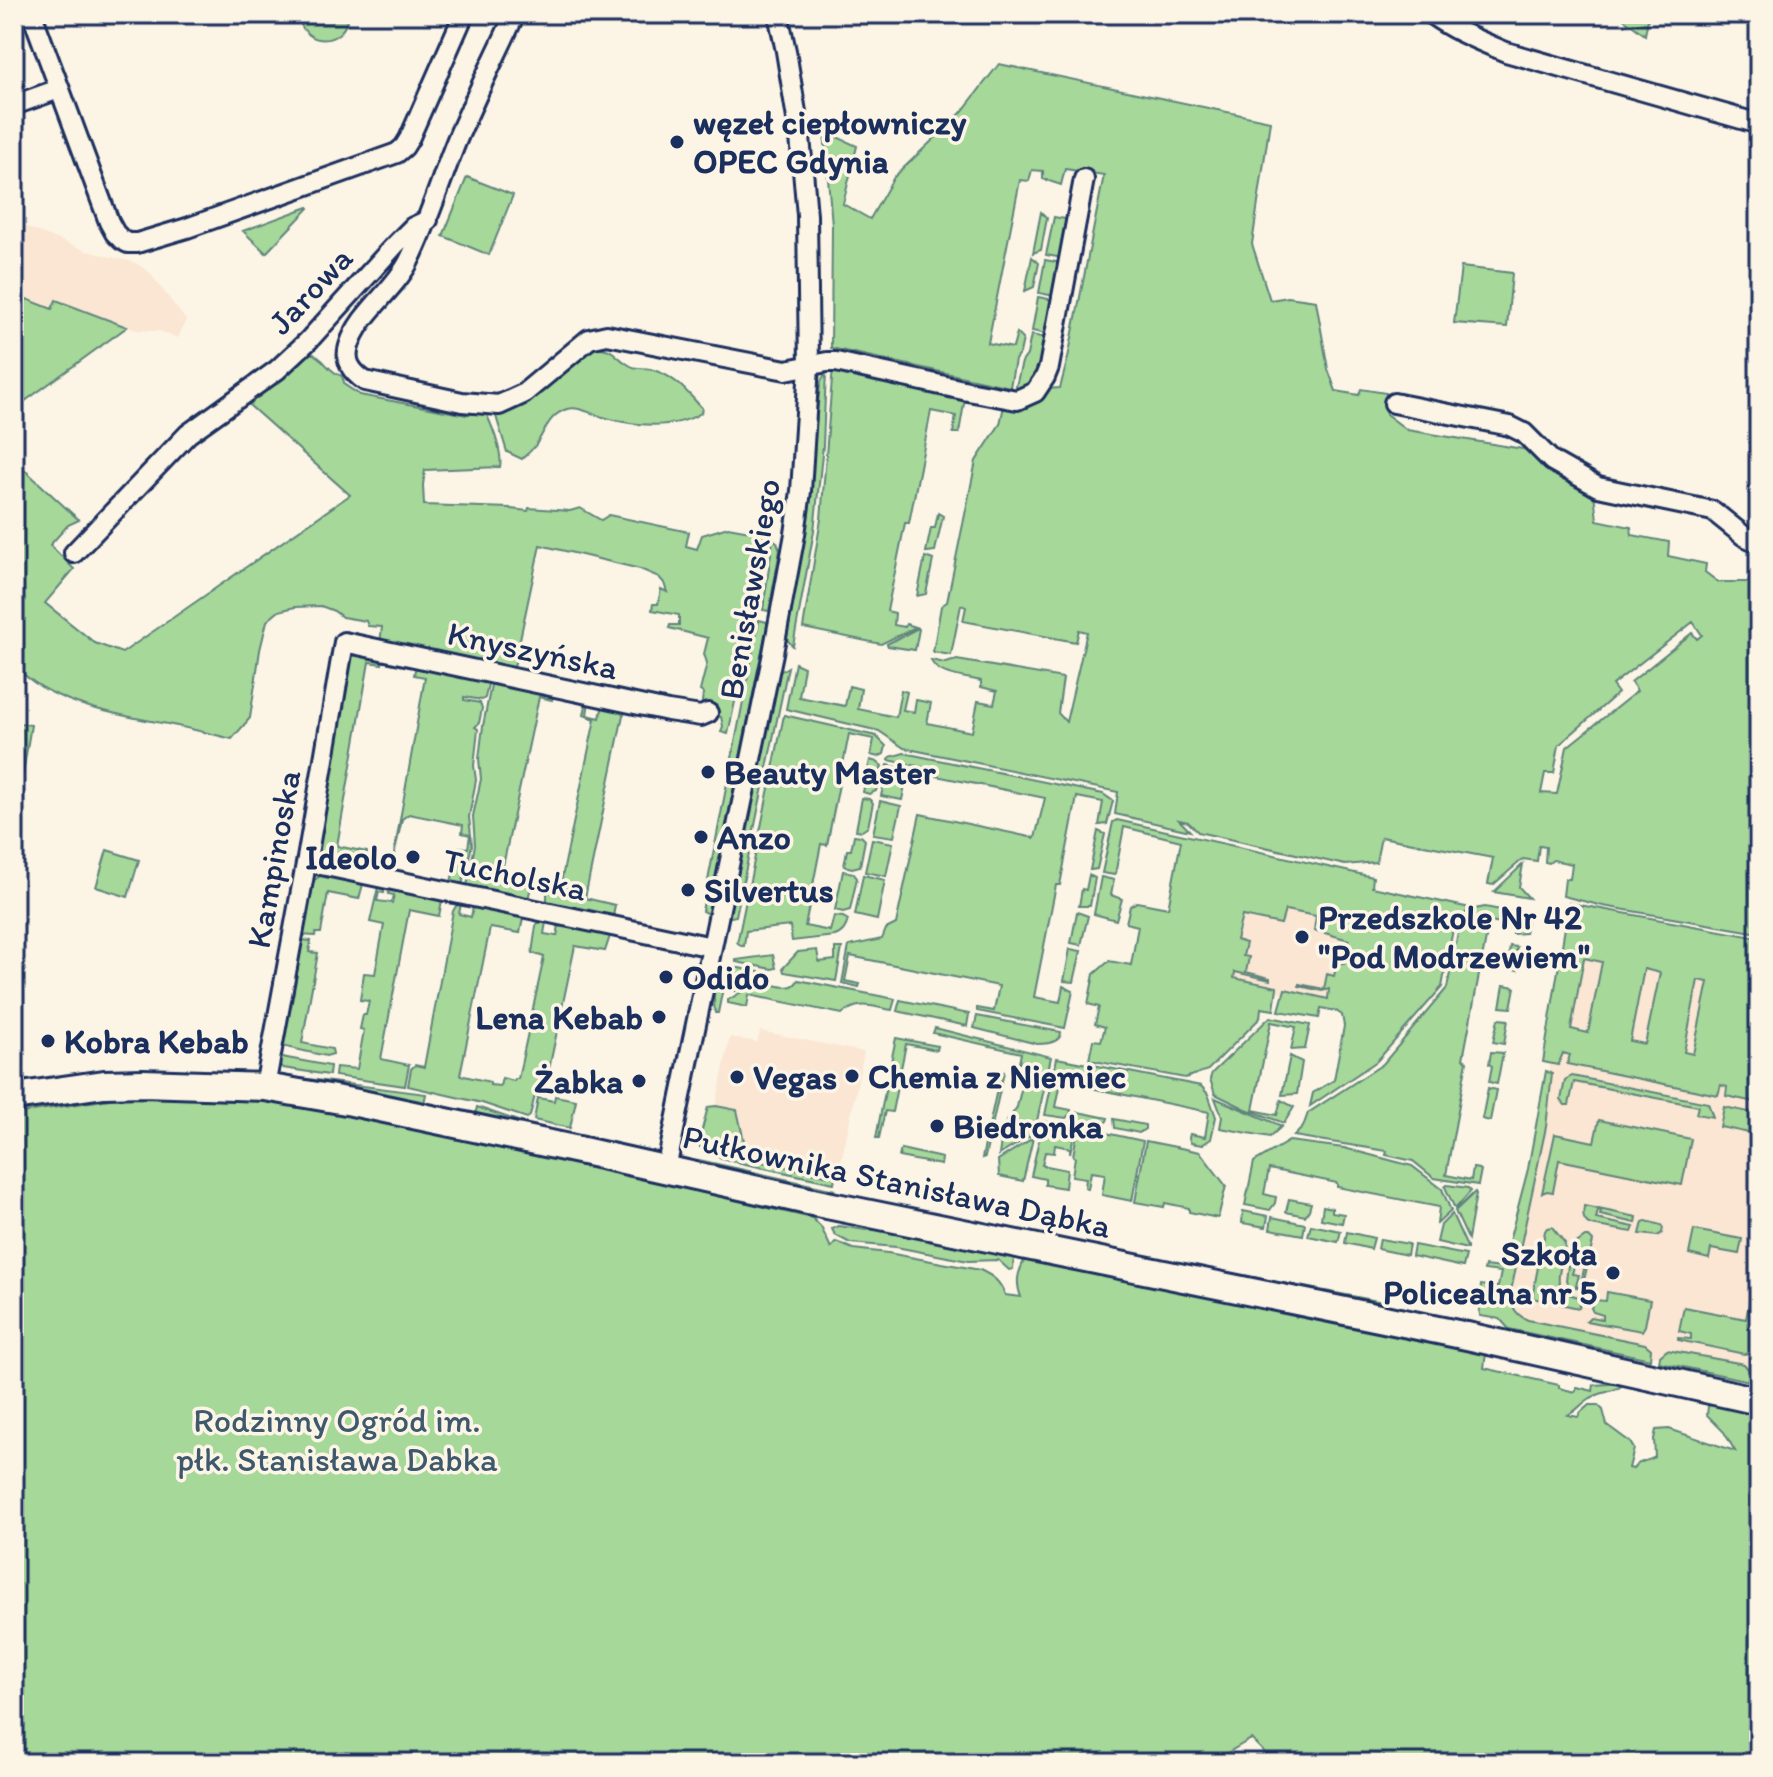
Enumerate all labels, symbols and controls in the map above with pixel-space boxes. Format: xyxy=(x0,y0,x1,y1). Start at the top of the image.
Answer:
place label: węzeł ciepłowniczy OPEC Gdynia xyxy=(693,102,967,182)
marker: węzeł ciepłowniczy OPEC Gdynia xyxy=(668,133,686,151)
street label: Jarowa xyxy=(260,238,361,343)
street label: Benisławskiego xyxy=(710,475,789,703)
street label: Knyszyńska xyxy=(444,612,622,689)
place label: Beauty Master xyxy=(724,752,937,793)
marker: Beauty Master xyxy=(699,763,717,781)
street label: Kampinoska xyxy=(238,766,309,951)
place label: Anzo xyxy=(717,817,791,858)
marker: Anzo xyxy=(692,828,710,846)
place label: Ideolo xyxy=(305,837,397,878)
street label: Tucholska xyxy=(439,839,591,910)
marker: Ideolo xyxy=(404,848,422,866)
place label: Silvertus xyxy=(704,870,834,911)
marker: Silvertus xyxy=(679,881,697,899)
place label: Przedszkole Nr 42 "Pod Modrzewiem" xyxy=(1318,897,1590,977)
marker: Przedszkole Nr 42 "Pod Modrzewiem" xyxy=(1293,928,1311,946)
place label: Odido xyxy=(682,957,769,998)
marker: Odido xyxy=(657,968,675,986)
place label: Lena Kebab xyxy=(475,997,643,1038)
marker: Lena Kebab xyxy=(650,1008,668,1026)
place label: Kobra Kebab xyxy=(64,1021,249,1062)
marker: Kobra Kebab xyxy=(39,1032,57,1050)
place label: Chemia z Niemiec xyxy=(868,1056,1126,1097)
place label: Vegas xyxy=(753,1057,837,1098)
place label: Żabka xyxy=(534,1061,623,1102)
marker: Chemia z Niemiec xyxy=(843,1067,861,1085)
marker: Vegas xyxy=(728,1068,746,1086)
marker: Żabka xyxy=(630,1072,648,1090)
place label: Biedronka xyxy=(953,1106,1104,1147)
street label: Pułkownika Stanisława Dąbka xyxy=(679,1116,1115,1247)
marker: Biedronka xyxy=(928,1117,946,1135)
place label: Szkoła Policealna nr 5 xyxy=(1383,1233,1597,1313)
marker: Szkoła Policealna nr 5 xyxy=(1604,1264,1622,1282)
park label: Rodzinny Ogród im. płk. Stanisława Dabka xyxy=(176,1400,498,1480)

